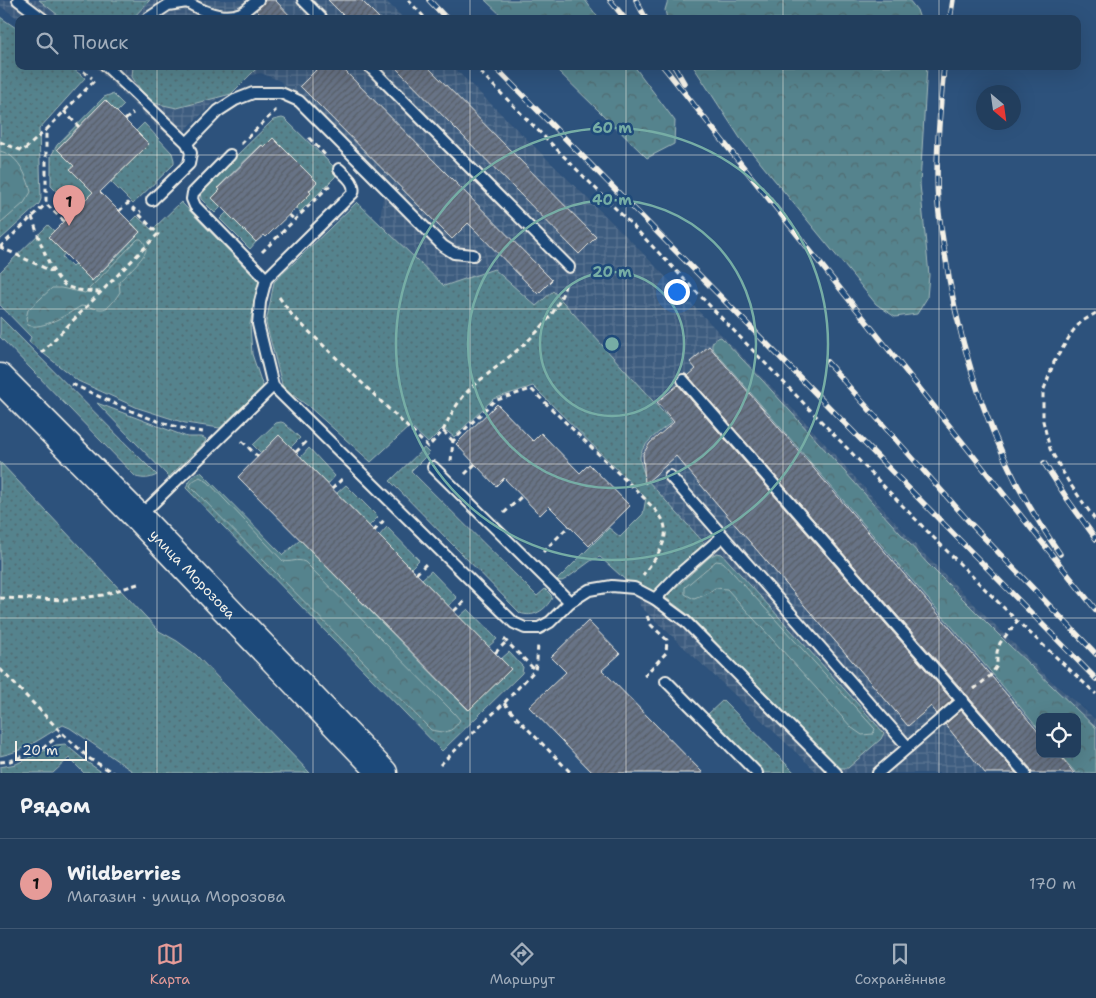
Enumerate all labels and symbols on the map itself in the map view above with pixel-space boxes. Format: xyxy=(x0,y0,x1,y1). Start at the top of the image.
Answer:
north arrow xyxy=(976,85,1021,130)
text: 60 m xyxy=(592,118,632,138)
pin: 1 xyxy=(53,185,85,226)
text: 40 m xyxy=(592,190,632,210)
text: 20 m xyxy=(592,262,632,282)
your location xyxy=(664,279,690,305)
centre of rings xyxy=(603,335,621,353)
street label: улица Морозова xyxy=(146,526,240,623)
scale bar xyxy=(15,738,88,761)

